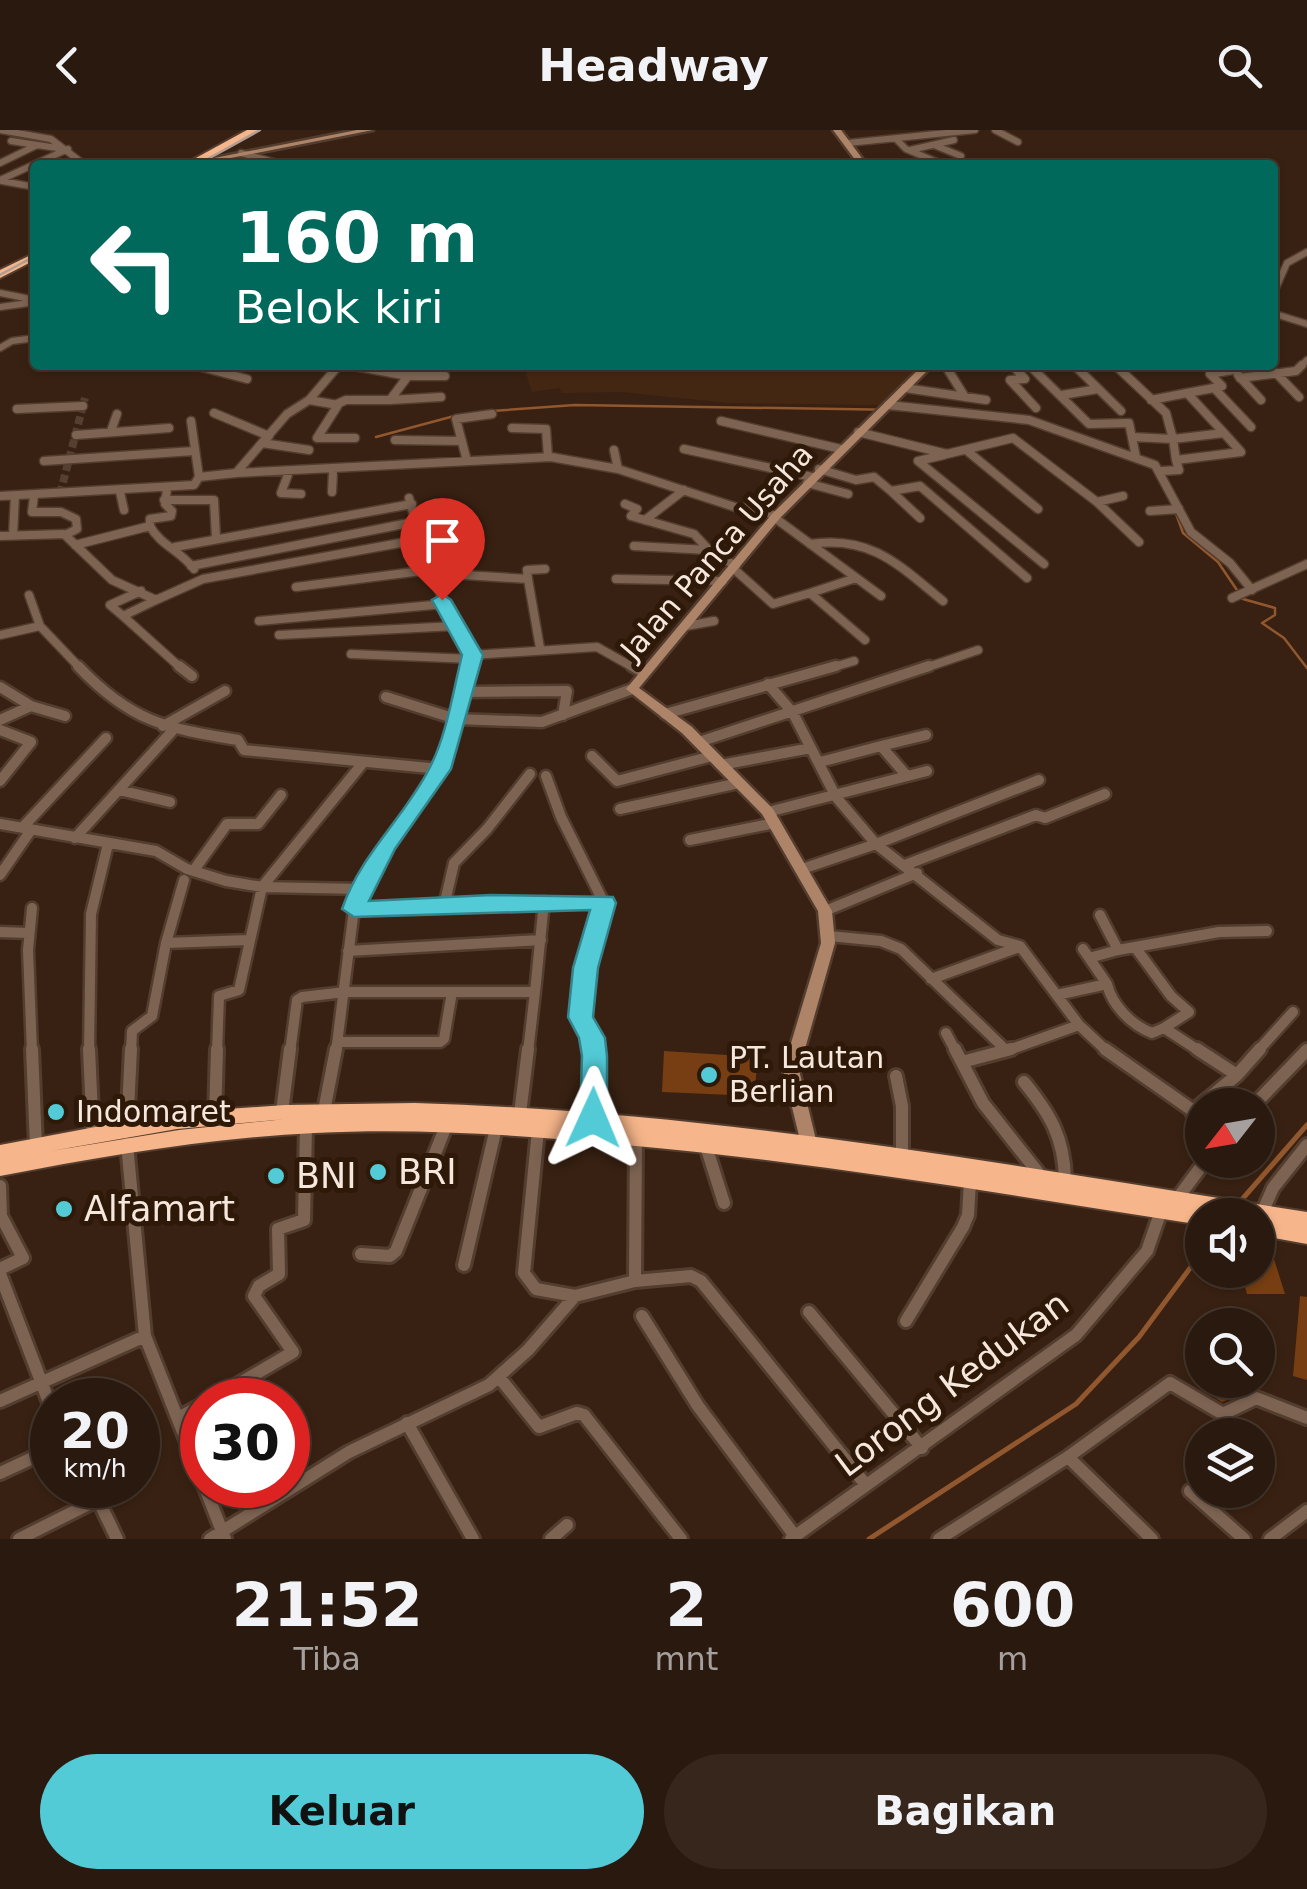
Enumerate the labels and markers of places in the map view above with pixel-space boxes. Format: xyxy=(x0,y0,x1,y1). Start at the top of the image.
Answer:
pin xyxy=(400,498,485,601)
place label: PT. Lautan Berlian xyxy=(729,1040,884,1109)
marker: PT. Lautan Berlian xyxy=(698,1064,720,1086)
place label: Indomaret xyxy=(76,1094,231,1129)
marker: Indomaret xyxy=(45,1101,67,1123)
place label: BRI xyxy=(398,1152,457,1192)
place label: BNI xyxy=(296,1156,357,1196)
marker: BRI xyxy=(367,1161,389,1183)
marker: BNI xyxy=(265,1165,287,1187)
place label: Alfamart xyxy=(84,1189,235,1229)
marker: Alfamart xyxy=(53,1198,75,1220)

